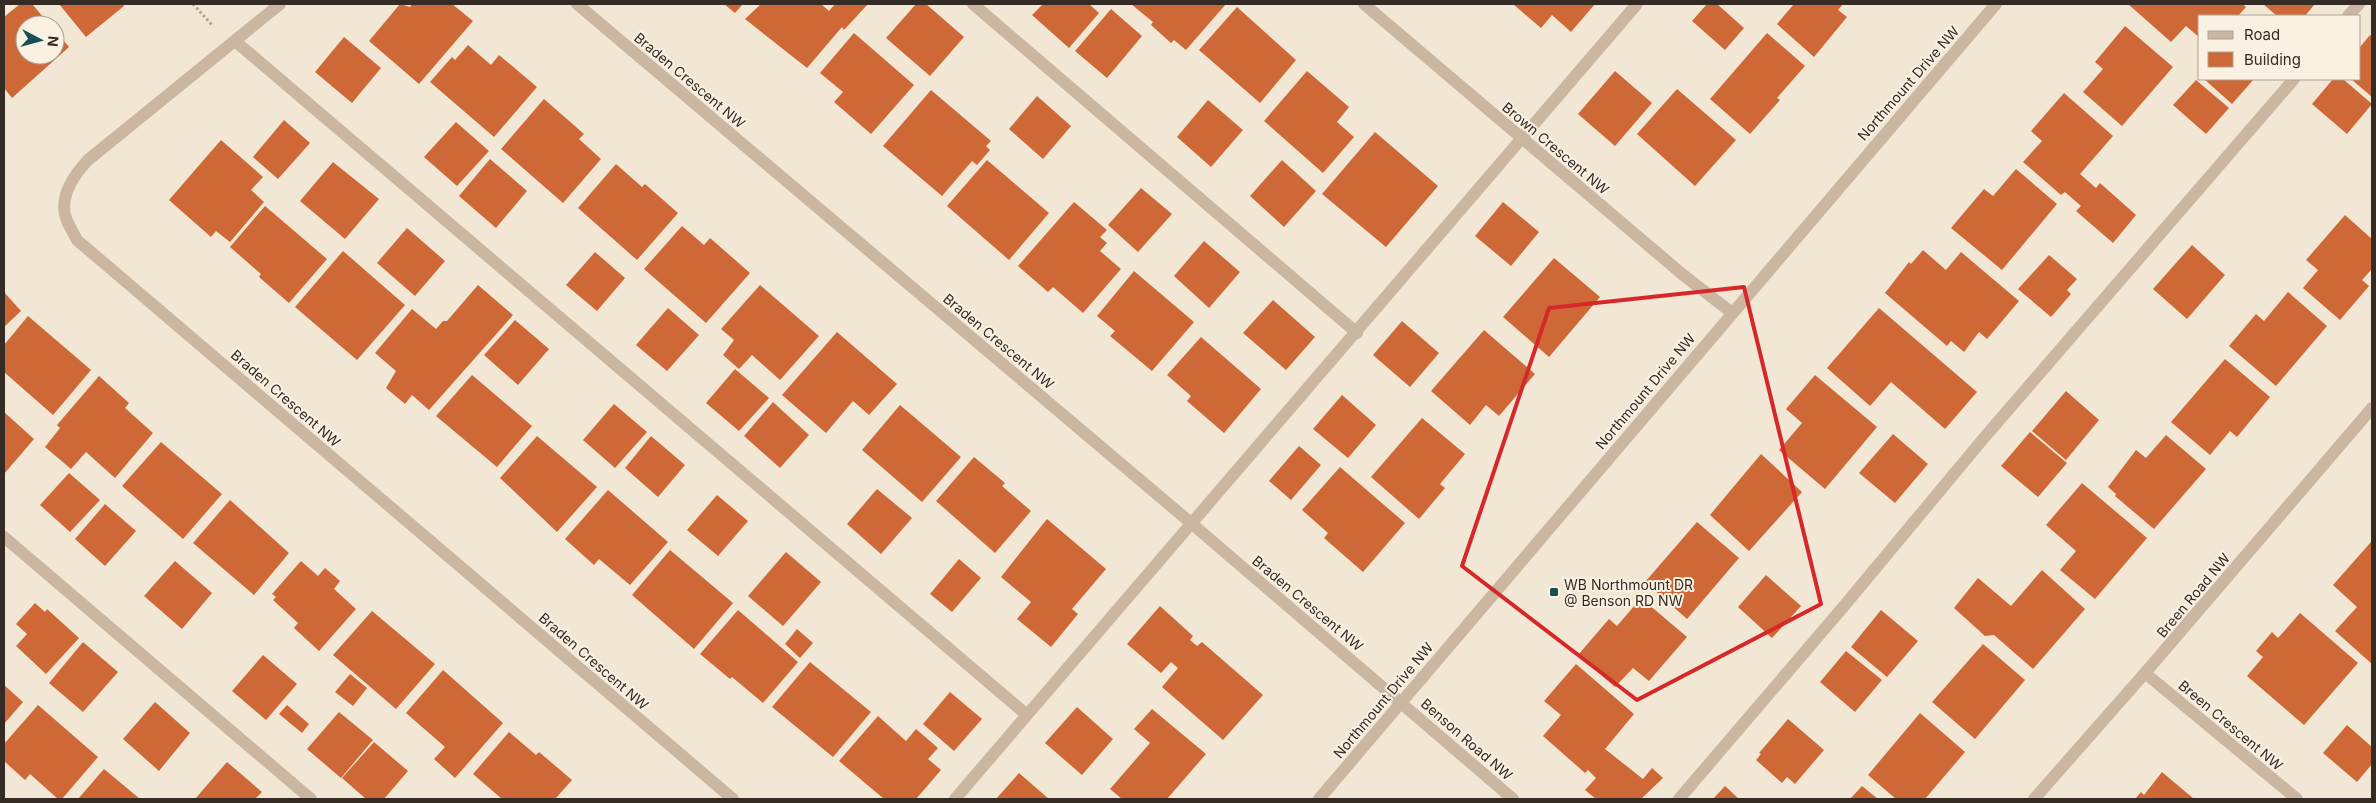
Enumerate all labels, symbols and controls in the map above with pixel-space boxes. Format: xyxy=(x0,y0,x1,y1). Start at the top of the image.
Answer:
north arrow xyxy=(15,15,65,65)
legend xyxy=(2198,15,2361,80)
street label: Northmount Drive NW xyxy=(1854,22,1962,144)
text: Road xyxy=(2244,25,2280,44)
street label: Braden Crescent NW xyxy=(631,29,749,131)
text: N xyxy=(44,35,62,48)
text: Building xyxy=(2244,50,2301,69)
street label: Brown Crescent NW xyxy=(1499,98,1613,198)
street label: Braden Crescent NW xyxy=(940,290,1058,392)
street label: Northmount Drive NW xyxy=(1592,329,1699,452)
street label: Braden Crescent NW xyxy=(228,346,344,450)
street label: Breen Road NW xyxy=(2153,549,2233,641)
street label: Braden Crescent NW xyxy=(1249,552,1367,654)
place label: WB Northmount DR @ Benson RD NW xyxy=(1564,576,1693,609)
marker: WB Northmount DR @ Benson RD NW xyxy=(1548,586,1560,598)
street label: Braden Crescent NW xyxy=(536,609,652,713)
street label: Northmount Drive NW xyxy=(1330,638,1437,761)
street label: Breen Crescent NW xyxy=(2175,676,2287,774)
street label: Benson Road NW xyxy=(1418,695,1516,783)

